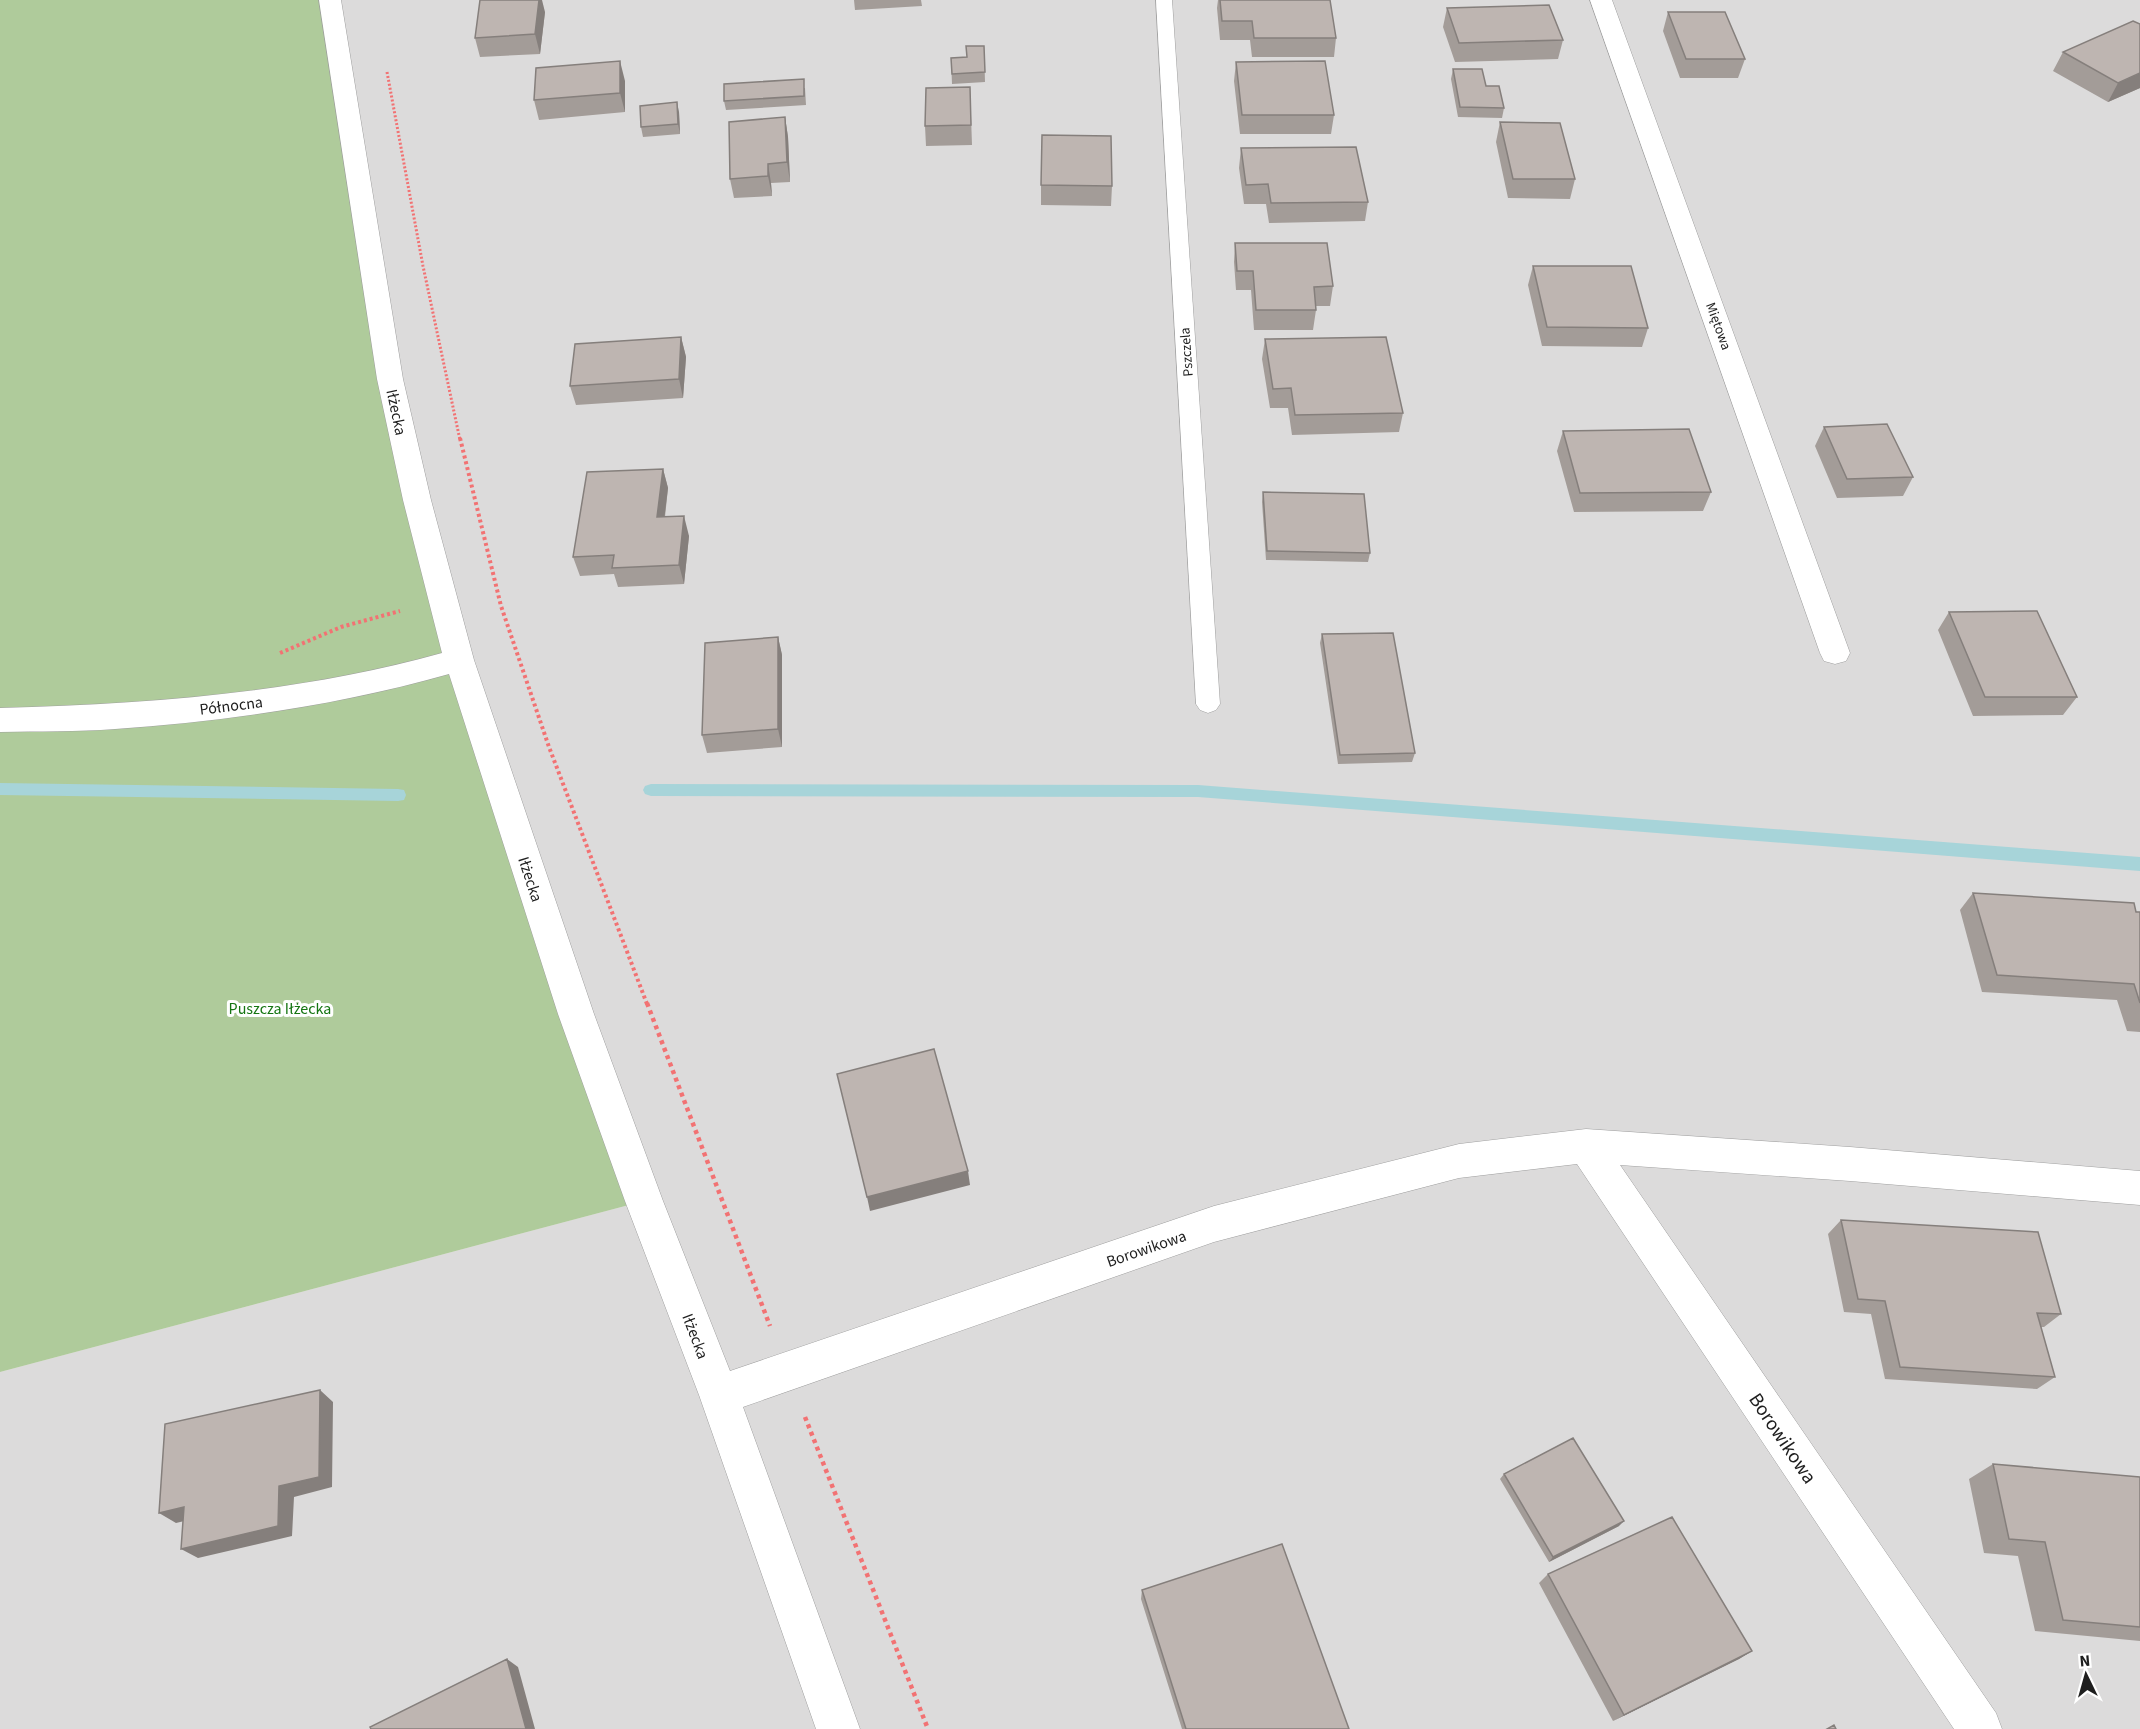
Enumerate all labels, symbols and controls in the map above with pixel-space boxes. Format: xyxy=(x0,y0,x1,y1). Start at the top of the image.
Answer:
street label: Miętowa xyxy=(1700,300,1736,353)
street label: Pszczela xyxy=(1175,327,1199,377)
street label: Iłżecka xyxy=(380,387,412,437)
street label: Północna xyxy=(198,691,264,721)
street label: Iłżecka xyxy=(512,854,548,905)
park label: Puszcza Iłżecka xyxy=(229,998,331,1020)
street label: Borowikowa xyxy=(1103,1225,1189,1273)
street label: Iłżecka xyxy=(676,1311,714,1362)
street label: Borowikowa xyxy=(1741,1388,1823,1489)
north arrow xyxy=(2056,1645,2116,1705)
text: N xyxy=(2079,1650,2091,1672)

